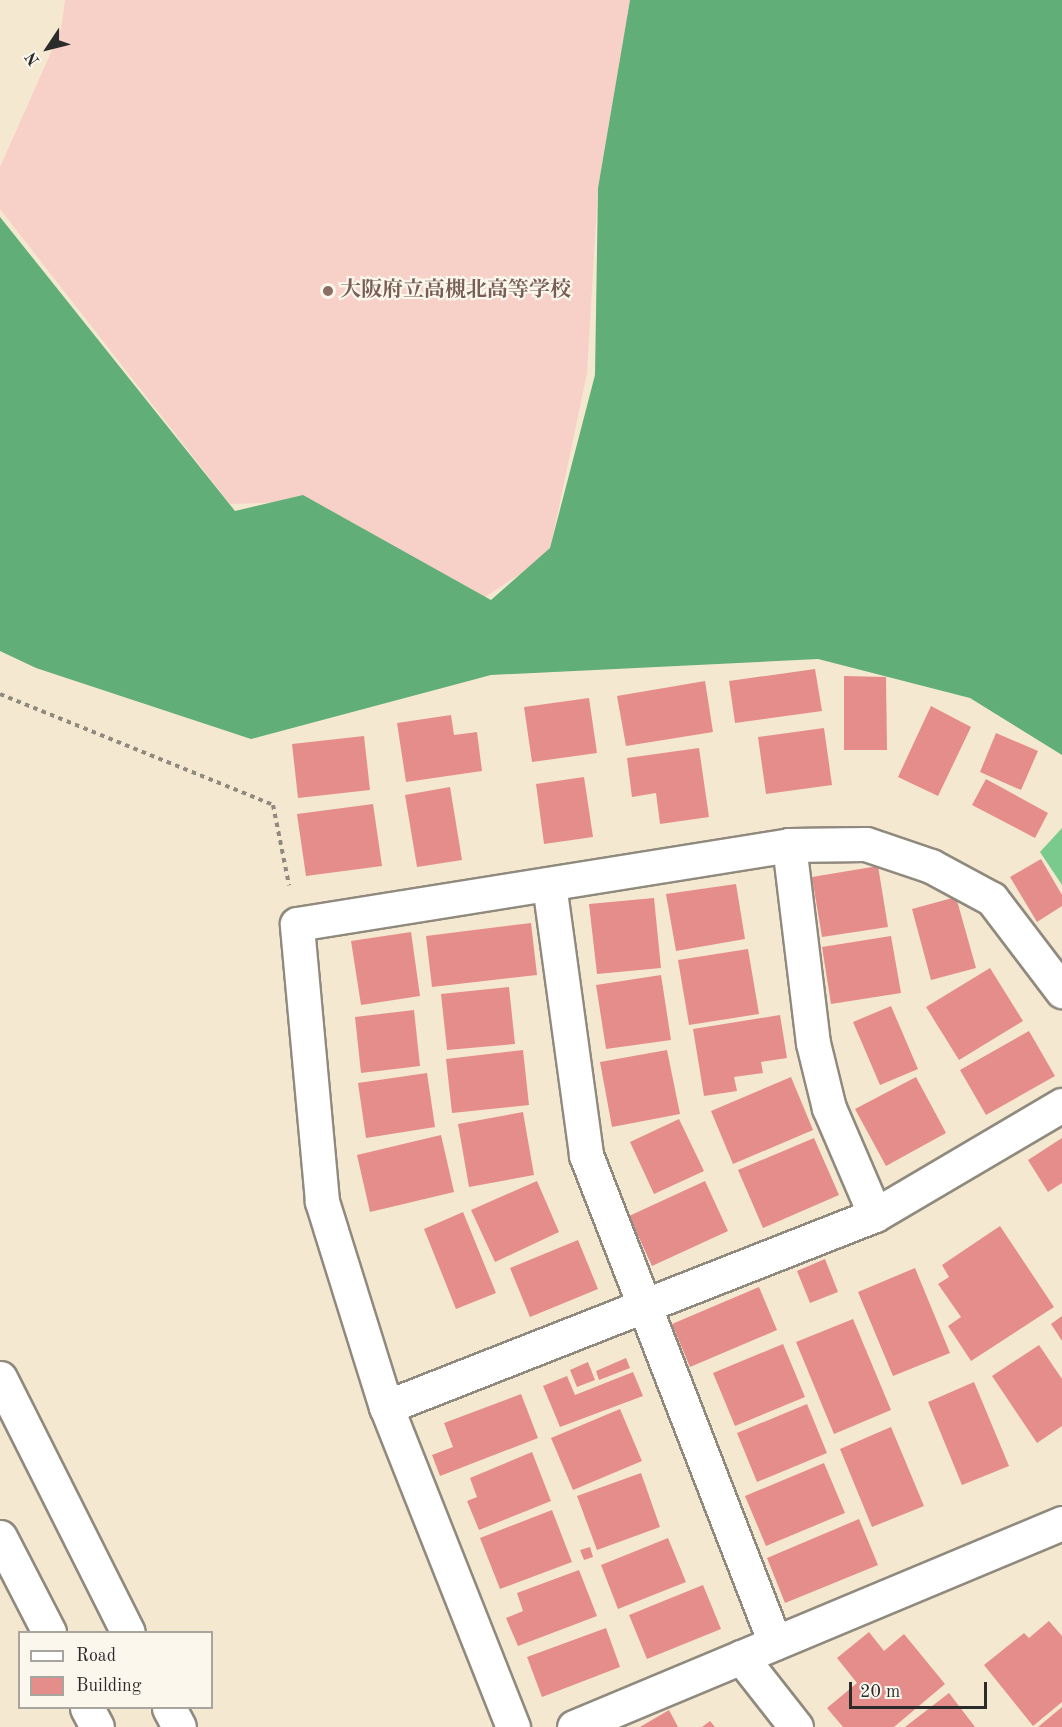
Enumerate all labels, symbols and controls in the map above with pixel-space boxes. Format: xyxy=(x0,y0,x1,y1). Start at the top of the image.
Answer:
north arrow xyxy=(18,18,78,78)
text: N xyxy=(23,49,43,68)
place label: 大阪府立高槻北高等学校 xyxy=(340,278,571,304)
marker: 大阪府立高槻北高等学校 xyxy=(321,284,335,298)
legend xyxy=(18,1631,213,1709)
text: Road xyxy=(76,1647,116,1665)
scale bar xyxy=(852,1670,990,1708)
text: Building xyxy=(76,1677,141,1695)
text: 20 m xyxy=(860,1683,900,1701)

